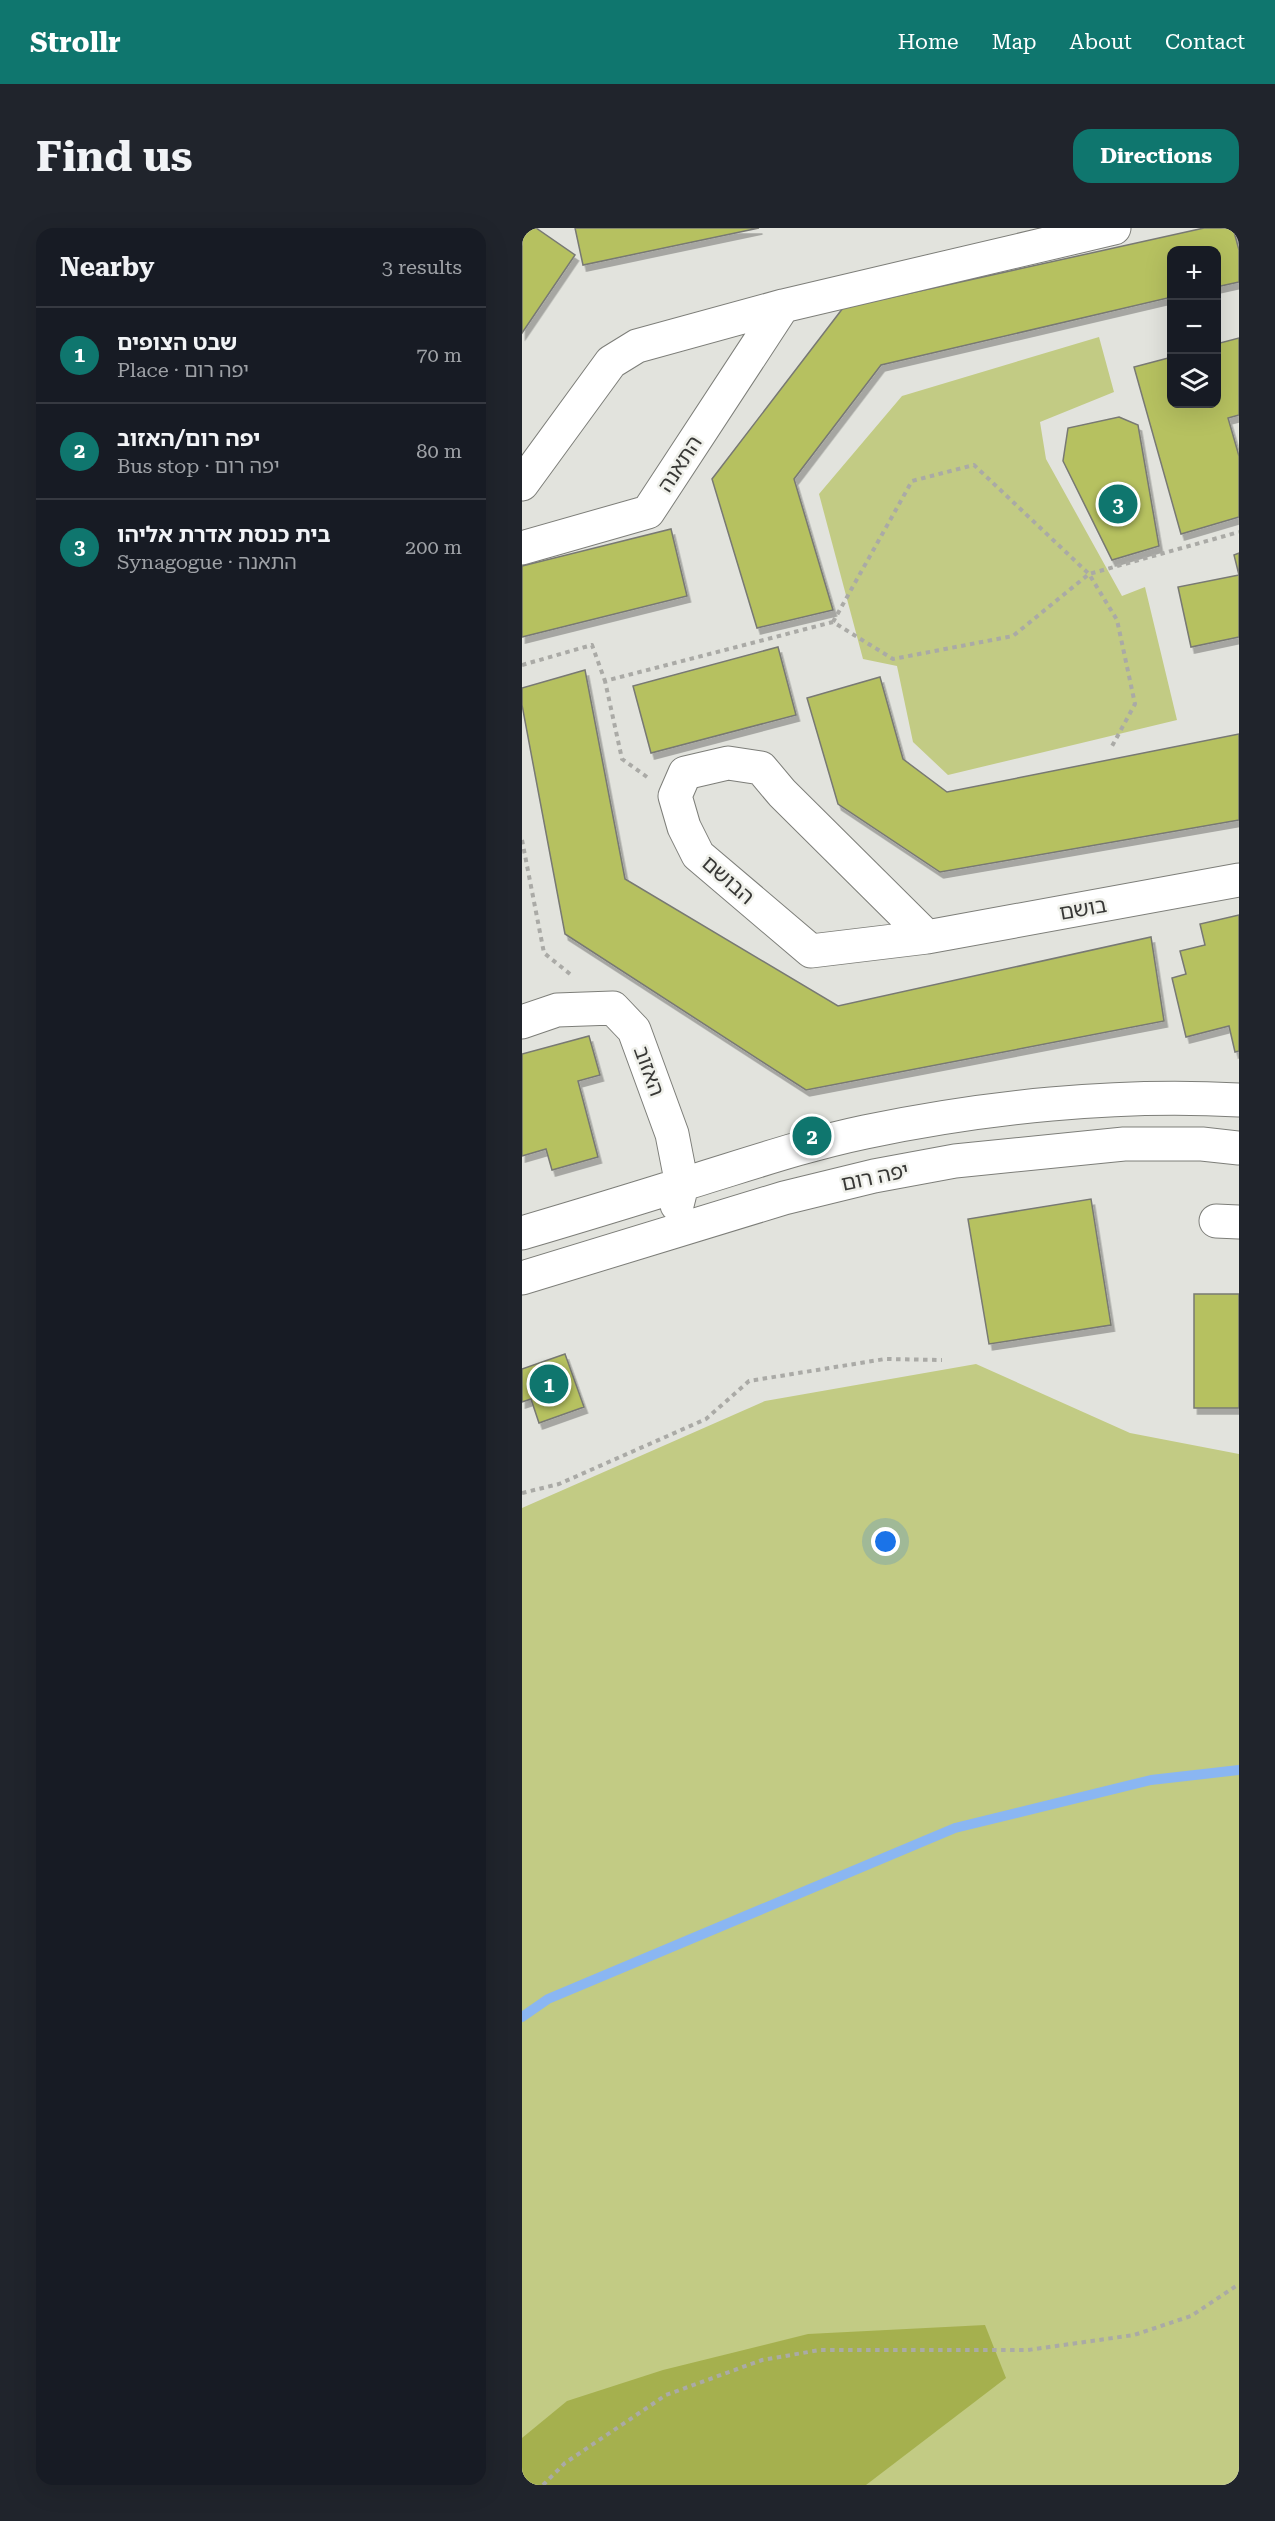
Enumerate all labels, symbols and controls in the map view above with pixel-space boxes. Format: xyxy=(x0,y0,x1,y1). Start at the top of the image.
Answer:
text: Strollr xyxy=(30,26,121,59)
text: Home xyxy=(898,30,959,54)
text: Map xyxy=(992,30,1037,54)
text: About xyxy=(1070,30,1132,54)
text: Contact xyxy=(1165,30,1245,54)
button: Directions xyxy=(1073,129,1239,183)
text: Find us xyxy=(36,132,193,181)
map controls xyxy=(1167,246,1221,408)
button: + xyxy=(1167,246,1221,300)
text: Nearby xyxy=(60,252,154,282)
text: 3 results xyxy=(382,255,462,279)
button: − xyxy=(1167,300,1221,354)
text: שבט הצופים xyxy=(117,330,237,355)
text: 1 xyxy=(74,343,85,367)
text: 70 m xyxy=(416,343,462,367)
button: layers xyxy=(1167,354,1221,408)
text: Place · יפה רום xyxy=(117,358,249,382)
text: יפה רום/האזוב xyxy=(117,426,260,451)
street label: התאנה xyxy=(653,431,707,497)
text: 2 xyxy=(74,439,85,463)
text: 80 m xyxy=(416,439,462,463)
text: Bus stop · יפה רום xyxy=(117,454,280,478)
pin: 3 xyxy=(1098,482,1138,526)
text: בית כנסת אדרת אליהו xyxy=(117,522,331,547)
text: 3 xyxy=(74,535,85,559)
text: 200 m xyxy=(405,535,462,559)
text: Synagogue · התאנה xyxy=(117,550,297,574)
street label: הבושם xyxy=(697,851,759,909)
street label: בושם xyxy=(1057,893,1109,925)
street label: האזוב xyxy=(629,1043,669,1099)
pin: 2 xyxy=(792,1114,832,1158)
street label: יפה רום xyxy=(839,1158,911,1196)
pin: 1 xyxy=(530,1362,568,1406)
your location xyxy=(871,1527,900,1556)

